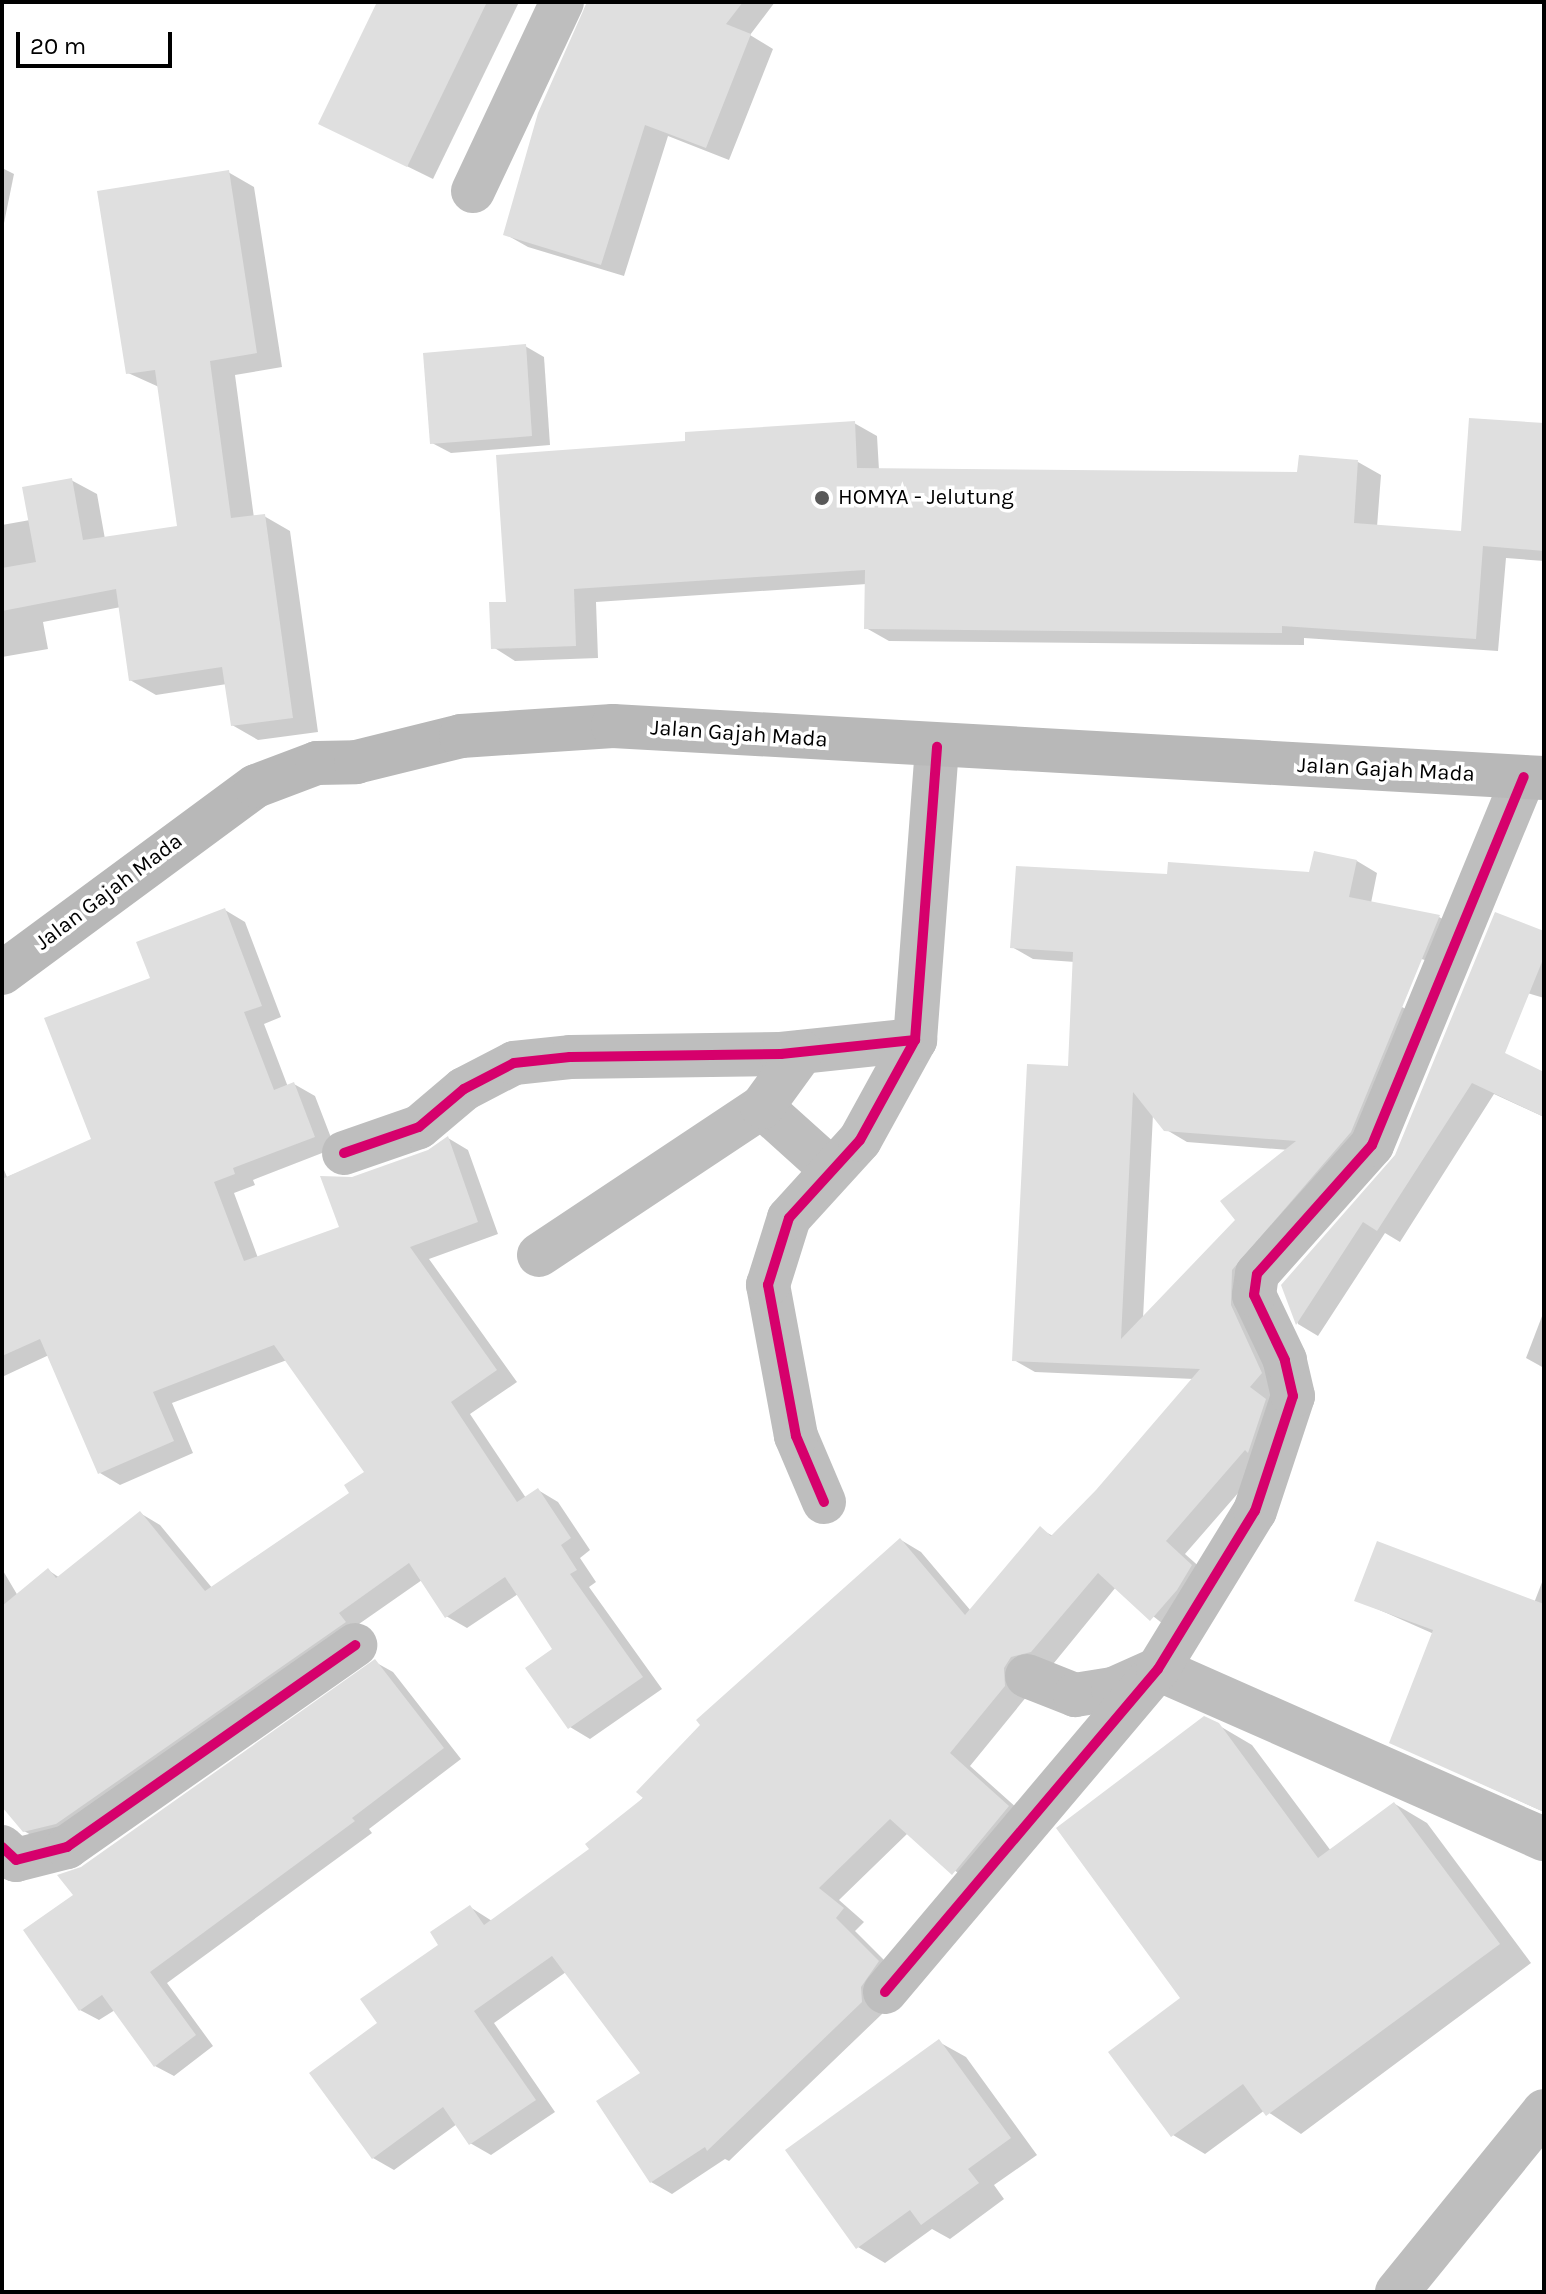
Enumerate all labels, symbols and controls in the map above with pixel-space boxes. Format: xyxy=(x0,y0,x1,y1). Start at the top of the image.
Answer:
scale bar xyxy=(20,16,176,66)
text: 20 m xyxy=(30,32,86,60)
place label: HOMYA - Jelutung xyxy=(838,485,1014,511)
marker: HOMYA - Jelutung xyxy=(813,489,831,507)
street label: Jalan Gajah Mada xyxy=(650,715,828,753)
street label: Jalan Gajah Mada xyxy=(1297,752,1475,788)
street label: Jalan Gajah Mada xyxy=(30,828,188,956)

